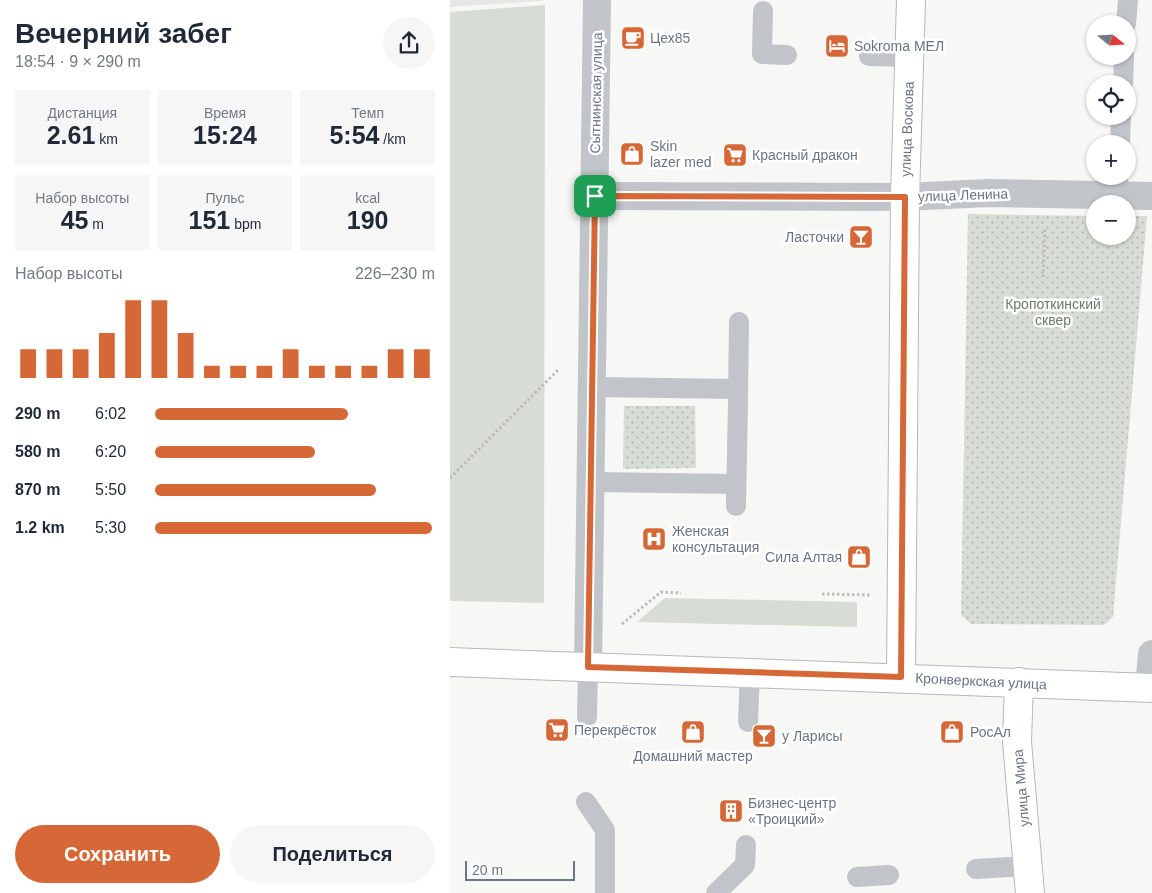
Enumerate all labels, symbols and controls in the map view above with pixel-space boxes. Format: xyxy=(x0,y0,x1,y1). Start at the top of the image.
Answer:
north arrow xyxy=(1086,15,1136,65)
map controls xyxy=(1086,15,1136,245)
button: share xyxy=(383,17,435,69)
text: Вечерний забег xyxy=(15,18,232,49)
cafe icon: Цех85 xyxy=(620,25,646,51)
place label: Цех85 xyxy=(650,30,691,46)
street label: Сытнинская улица xyxy=(587,32,605,154)
hotel icon: Sokroma МЕЛ xyxy=(824,33,850,59)
place label: Sokroma МЕЛ xyxy=(854,38,944,54)
text: 18:54 · 9 × 290 m xyxy=(15,53,141,70)
button: locate xyxy=(1086,75,1136,125)
street label: улица Воскова xyxy=(897,81,917,177)
text: Дистанция xyxy=(48,105,117,121)
text: Время xyxy=(204,105,246,121)
text: Темп xyxy=(351,105,384,121)
text: 2.61 xyxy=(47,121,95,149)
text: 15:24 xyxy=(193,121,257,149)
text: 5:54 xyxy=(329,121,379,149)
text: km xyxy=(95,131,118,147)
text: /km xyxy=(379,131,406,147)
button: + xyxy=(1086,135,1136,185)
place label: Skin lazer med xyxy=(650,138,711,170)
shop icon: Skin lazer med xyxy=(619,141,645,167)
supermarket icon: Красный дракон xyxy=(722,142,748,168)
place label: Красный дракон xyxy=(752,147,858,163)
pin xyxy=(574,175,616,217)
icon: arrive xyxy=(581,182,609,210)
street label: улица Ленина xyxy=(918,185,1009,205)
text: Набор высоты xyxy=(35,190,129,206)
text: Пульс xyxy=(205,190,245,206)
text: kcal xyxy=(355,190,380,206)
button: − xyxy=(1086,195,1136,245)
text: 45 xyxy=(61,206,88,234)
text: 151 xyxy=(189,206,230,234)
text: 190 xyxy=(347,206,389,234)
text: m xyxy=(88,216,104,232)
text: bpm xyxy=(230,216,261,232)
bar icon: Ласточки xyxy=(848,224,874,250)
place label: Ласточки xyxy=(785,229,844,245)
text: Набор высоты xyxy=(15,265,122,282)
text: 226–230 m xyxy=(355,265,435,282)
park label: Кропоткинский сквер xyxy=(1005,296,1101,328)
text: 290 m xyxy=(15,405,60,422)
text: 6:02 xyxy=(95,405,126,422)
text: 580 m xyxy=(15,443,60,460)
text: 6:20 xyxy=(95,443,126,460)
text: 870 m xyxy=(15,481,60,498)
text: 5:50 xyxy=(95,481,126,498)
text: 1.2 km xyxy=(15,519,65,536)
text: 5:30 xyxy=(95,519,126,536)
place label: Женская консультация xyxy=(672,523,759,555)
hospital icon: Женская консультация xyxy=(641,526,667,552)
shop icon: Сила Алтая xyxy=(846,544,872,570)
place label: Сила Алтая xyxy=(765,549,842,565)
street label: Кронверкская улица xyxy=(915,670,1047,692)
supermarket icon: Перекрёсток xyxy=(544,717,570,743)
shop icon: Домашний мастер xyxy=(680,719,706,745)
shop icon: РосАл xyxy=(939,719,965,745)
place label: Перекрёсток xyxy=(574,722,657,738)
bar icon: у Ларисы xyxy=(751,723,777,749)
place label: РосАл xyxy=(970,724,1011,740)
place label: у Ларисы xyxy=(782,728,843,744)
place label: Домашний мастер xyxy=(633,748,753,764)
street label: улица Мира xyxy=(1010,749,1032,827)
place label: Бизнес-центр «Троицкий» xyxy=(748,795,836,827)
building icon: Бизнес-центр «Троицкий» xyxy=(718,798,744,824)
button: Сохранить xyxy=(15,825,220,883)
button: Поделиться xyxy=(230,825,435,883)
scale bar xyxy=(465,858,575,881)
text: 20 m xyxy=(472,862,503,878)

